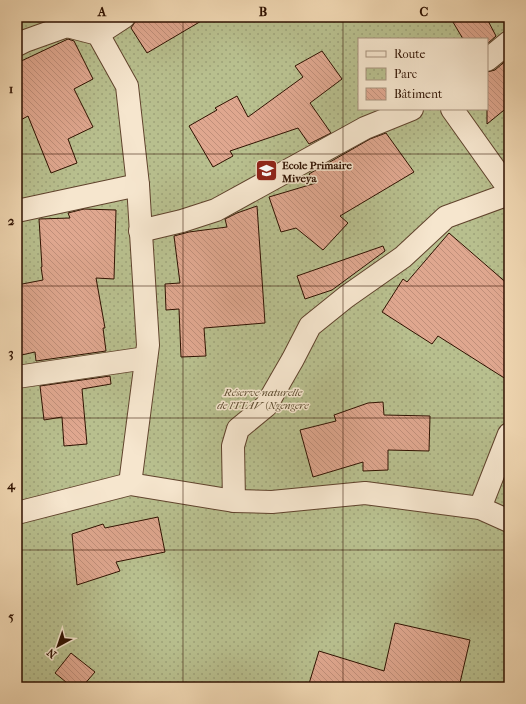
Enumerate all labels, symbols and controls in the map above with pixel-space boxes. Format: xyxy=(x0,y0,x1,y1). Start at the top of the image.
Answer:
text: A xyxy=(97,4,107,19)
text: B xyxy=(259,4,268,19)
text: C xyxy=(420,4,429,19)
legend xyxy=(358,38,488,110)
text: Route xyxy=(394,47,426,61)
text: Parc xyxy=(394,67,417,81)
text: 1 xyxy=(9,81,14,96)
text: Bâtiment xyxy=(394,87,443,101)
school or university icon: Ecole Primaire Miveya xyxy=(254,158,280,184)
place label: Ecole Primaire Miveya xyxy=(281,159,352,185)
text: 2 xyxy=(8,213,15,228)
text: 3 xyxy=(8,345,14,361)
park label: Réserve naturelle de l'ITAV (Ngengere xyxy=(217,386,309,412)
text: 4 xyxy=(6,477,16,493)
text: 5 xyxy=(8,609,14,624)
north arrow xyxy=(38,626,78,666)
text: N xyxy=(44,645,59,661)

